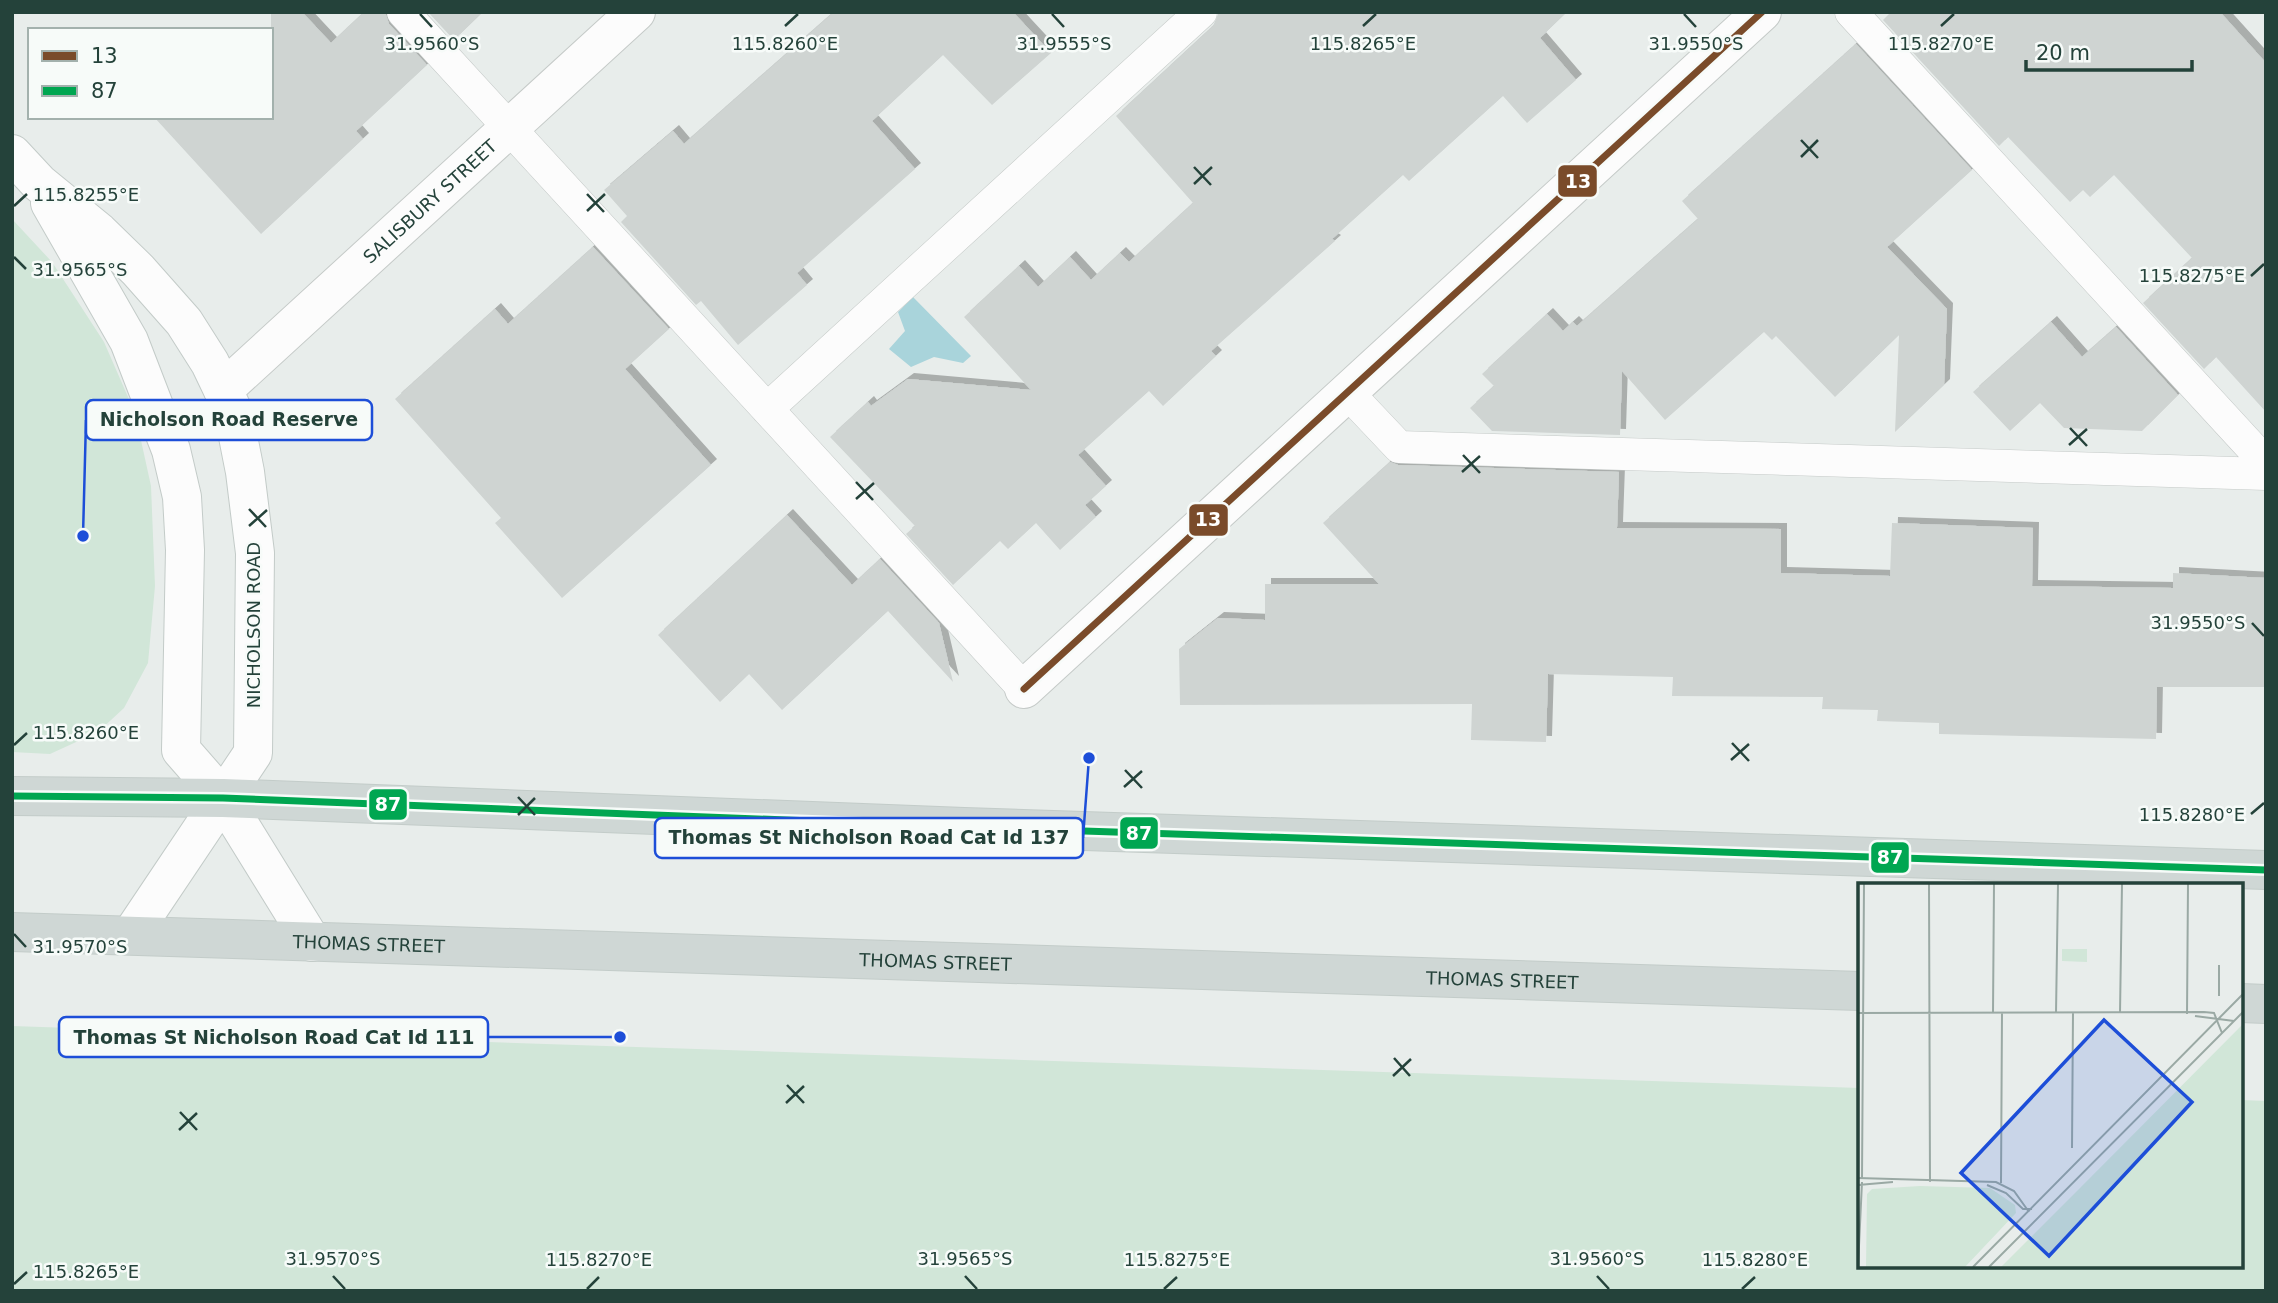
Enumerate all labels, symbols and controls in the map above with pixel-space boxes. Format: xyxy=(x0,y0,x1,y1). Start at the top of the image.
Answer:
legend xyxy=(28,28,273,119)
scale bar xyxy=(2026,28,2192,72)
text: 31.9560°S xyxy=(385,33,479,54)
text: 115.8260°E xyxy=(732,33,838,54)
text: 31.9555°S xyxy=(1017,33,1111,54)
text: 115.8265°E xyxy=(1310,33,1416,54)
text: 31.9550°S xyxy=(1649,33,1743,54)
text: 115.8270°E xyxy=(1888,33,1994,54)
text: 20 m xyxy=(2036,41,2090,65)
text: 13 xyxy=(91,44,118,68)
text: 87 xyxy=(91,79,118,103)
street label: SALISBURY STREET xyxy=(359,134,501,267)
line badge: 13 xyxy=(1557,164,1598,198)
text: 13 xyxy=(1565,170,1591,192)
text: 115.8255°E xyxy=(33,184,139,205)
text: 31.9565°S xyxy=(33,259,127,280)
text: 115.8275°E xyxy=(2139,265,2245,286)
callout: Nicholson Road Reserve xyxy=(86,400,372,440)
text: Nicholson Road Reserve xyxy=(100,408,358,430)
line badge: 13 xyxy=(1188,503,1229,537)
text: 13 xyxy=(1195,508,1221,530)
street label: NICHOLSON ROAD xyxy=(243,542,264,708)
text: 31.9550°S xyxy=(2151,612,2245,633)
text: 115.8260°E xyxy=(33,722,139,743)
line badge: 87 xyxy=(368,788,408,821)
text: 87 xyxy=(375,793,401,815)
text: 115.8280°E xyxy=(2139,804,2245,825)
line badge: 87 xyxy=(1119,816,1159,850)
callout: Thomas St Nicholson Road Cat Id 137 xyxy=(655,818,1083,858)
text: 87 xyxy=(1126,822,1152,844)
text: Thomas St Nicholson Road Cat Id 137 xyxy=(669,826,1069,848)
line badge: 87 xyxy=(1870,841,1910,874)
text: 87 xyxy=(1877,846,1903,868)
inset map xyxy=(1858,883,2243,1268)
street label: THOMAS STREET xyxy=(291,930,446,956)
text: 31.9570°S xyxy=(33,936,127,957)
street label: THOMAS STREET xyxy=(858,949,1013,974)
street label: THOMAS STREET xyxy=(1425,967,1580,993)
callout: Thomas St Nicholson Road Cat Id 111 xyxy=(59,1017,488,1057)
text: Thomas St Nicholson Road Cat Id 111 xyxy=(74,1026,474,1048)
text: 31.9570°S xyxy=(286,1248,380,1269)
text: 31.9565°S xyxy=(918,1248,1012,1269)
text: 31.9560°S xyxy=(1550,1248,1644,1269)
text: 115.8270°E xyxy=(546,1249,652,1270)
text: 115.8275°E xyxy=(1124,1249,1230,1270)
text: 115.8280°E xyxy=(1702,1249,1808,1270)
text: 115.8265°E xyxy=(33,1261,139,1282)

